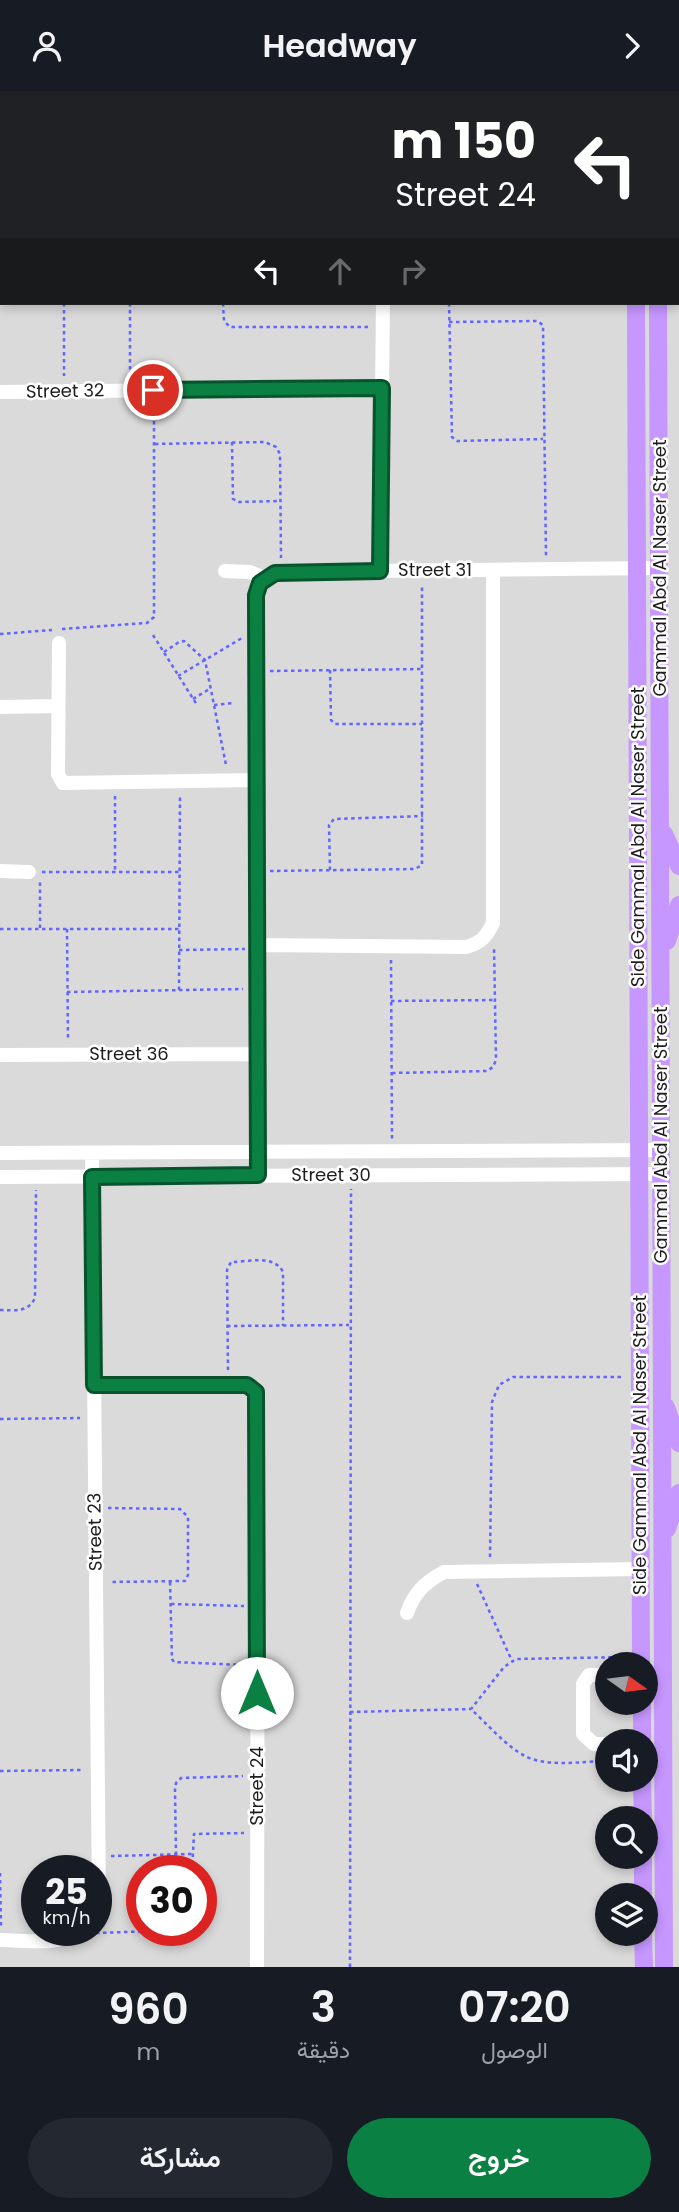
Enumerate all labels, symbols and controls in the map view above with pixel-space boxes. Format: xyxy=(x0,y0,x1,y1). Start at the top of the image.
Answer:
text: Headway xyxy=(262,23,417,68)
icon: person xyxy=(28,27,66,65)
icon: forward xyxy=(613,27,651,65)
text: 150 m xyxy=(391,107,536,175)
icon: left xyxy=(560,119,651,210)
text: Street 24 xyxy=(395,172,536,217)
icon: left xyxy=(248,252,286,290)
icon: ahead xyxy=(321,252,359,290)
icon: right xyxy=(394,252,432,290)
pin xyxy=(123,360,183,420)
icon: arrive xyxy=(134,371,172,409)
street label: Street 32 xyxy=(26,377,104,404)
street label: Gammal Abd Al Naser Street xyxy=(647,440,672,696)
street label: Street 31 xyxy=(398,557,472,582)
street label: Side Gammal Abd Al Naser Street xyxy=(625,687,650,987)
street label: Gammal Abd Al Naser Street xyxy=(648,1007,673,1263)
street label: Street 36 xyxy=(89,1041,169,1066)
street label: Street 30 xyxy=(291,1162,371,1187)
street label: Side Gammal Abd Al Naser Street xyxy=(627,1295,652,1595)
street label: Street 23 xyxy=(81,1493,108,1571)
north arrow xyxy=(595,1652,658,1715)
map controls xyxy=(595,1652,658,1946)
position arrow xyxy=(220,1656,294,1730)
button: sound xyxy=(595,1729,658,1792)
street label: Street 24 xyxy=(244,1746,269,1826)
button: search xyxy=(595,1806,658,1869)
speed limit sign: 30 xyxy=(126,1855,217,1946)
text: 25 xyxy=(45,1867,88,1916)
button: layers xyxy=(595,1883,658,1946)
text: km/h xyxy=(43,1905,90,1930)
text: 3 xyxy=(311,1978,336,2037)
text: 07:20 xyxy=(458,1978,571,2037)
text: 960 xyxy=(108,1980,189,2039)
text: دقيقة xyxy=(297,2034,350,2066)
text: الوصول xyxy=(481,2034,548,2066)
text: m xyxy=(137,2036,160,2068)
button: مشاركة xyxy=(28,2118,333,2198)
button: خروج xyxy=(347,2118,651,2198)

